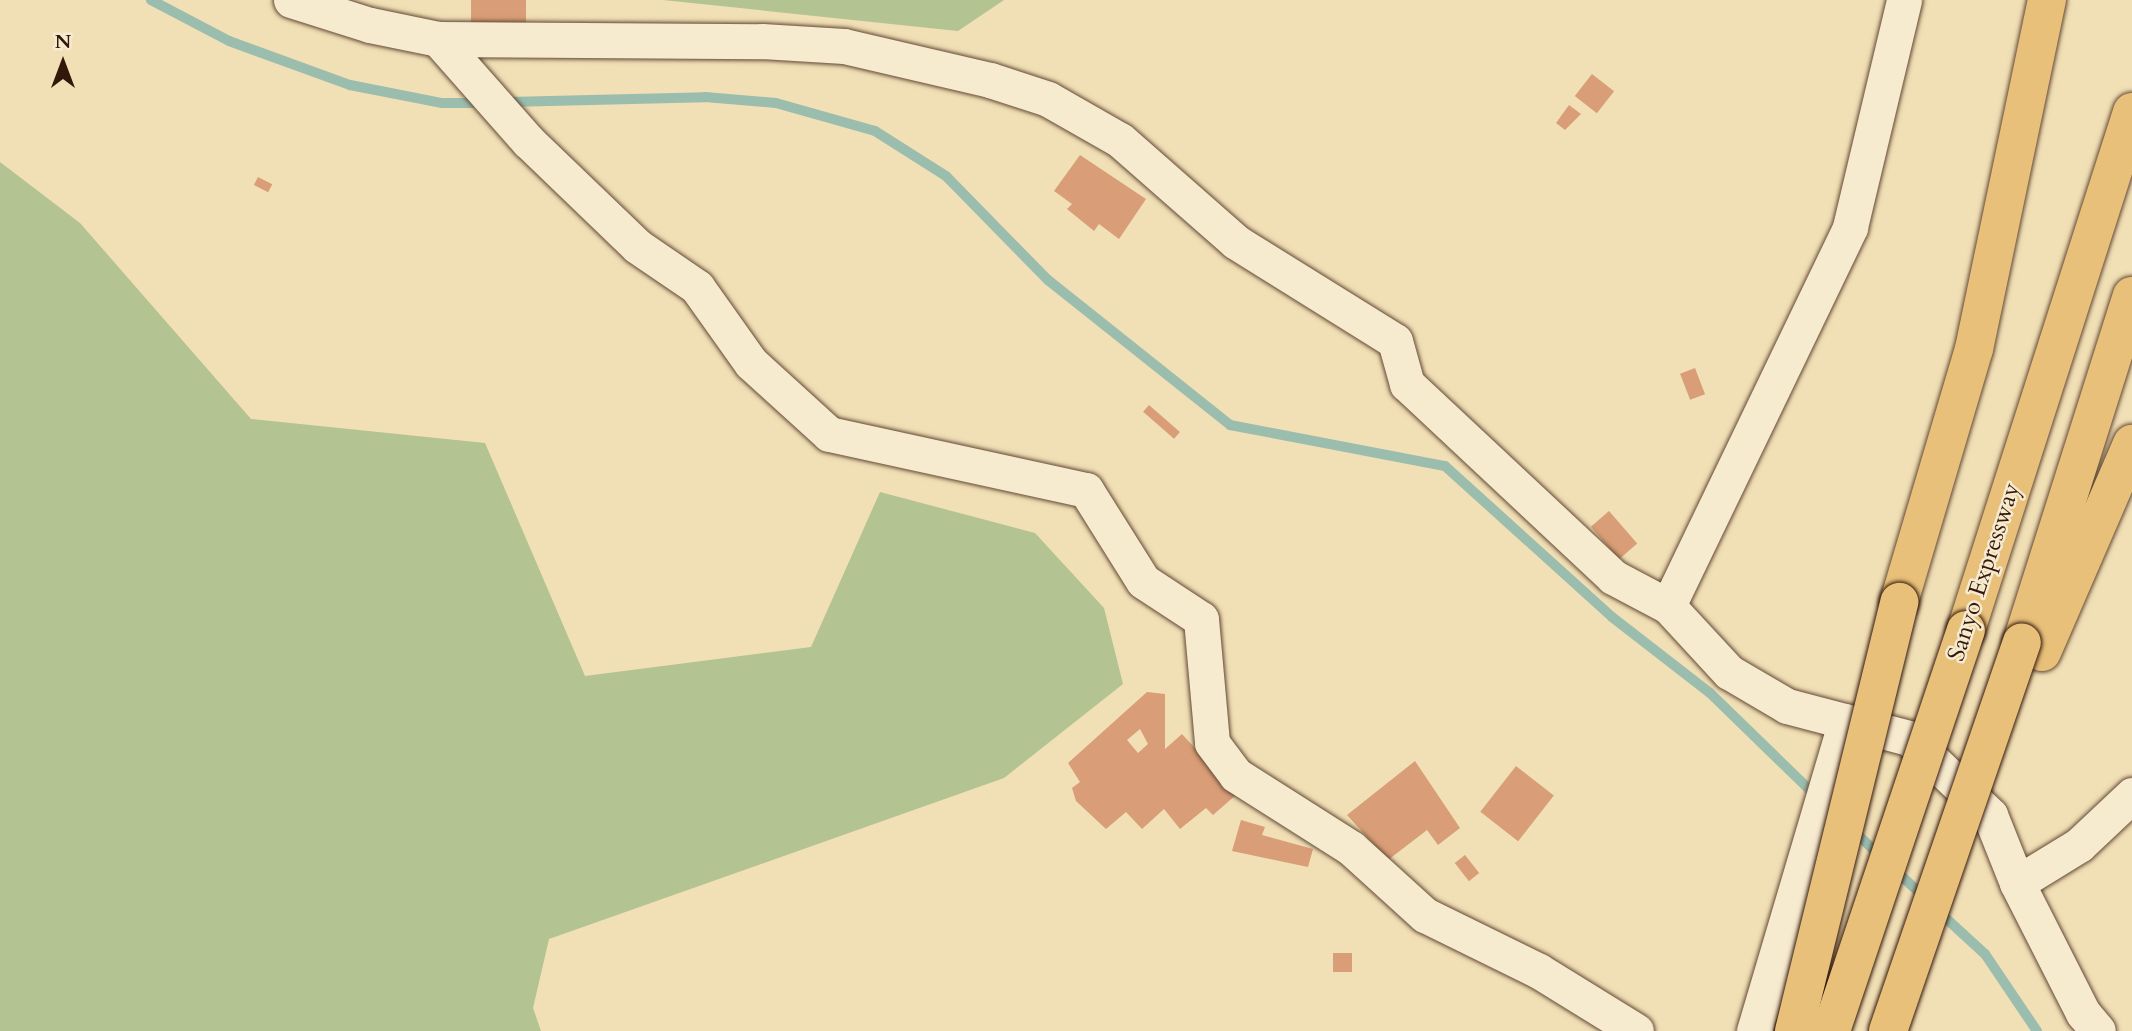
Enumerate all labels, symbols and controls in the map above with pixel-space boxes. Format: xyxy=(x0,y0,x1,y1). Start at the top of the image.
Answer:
north arrow xyxy=(28,28,98,98)
text: N xyxy=(55,29,71,55)
street label: Sanyo Expressway xyxy=(1942,479,2026,665)

